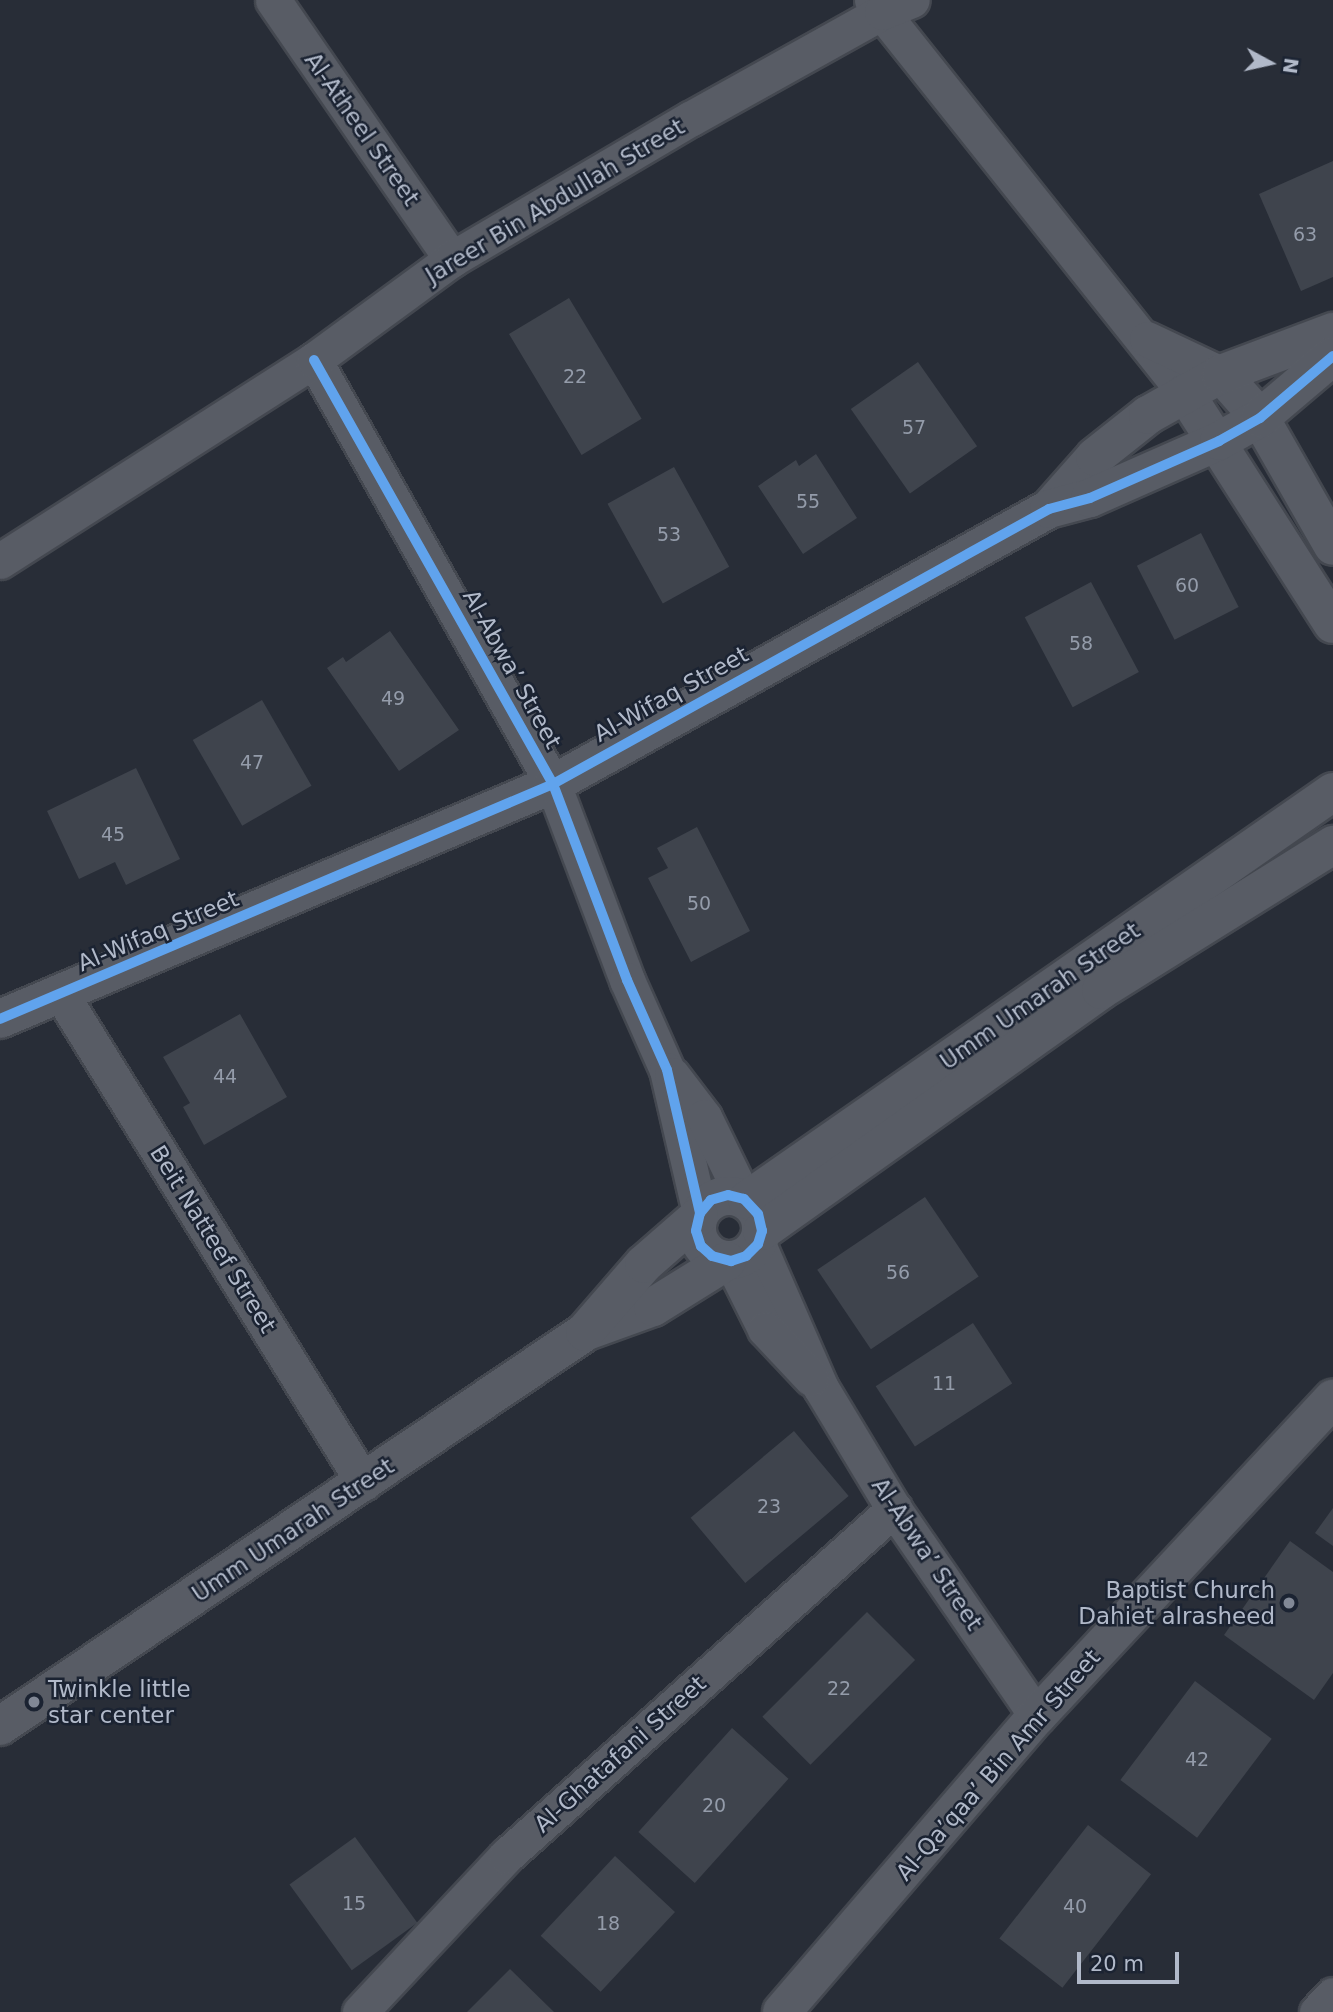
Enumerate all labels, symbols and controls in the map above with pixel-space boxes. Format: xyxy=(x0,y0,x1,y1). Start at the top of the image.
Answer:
north arrow xyxy=(1235,28,1305,98)
street label: Al-Atheel Street xyxy=(299,47,425,211)
text: N xyxy=(1279,57,1303,75)
street label: Jareer Bin Abdullah Street xyxy=(421,113,689,289)
house number: 63 xyxy=(1293,224,1317,246)
house number: 22 xyxy=(563,366,587,388)
house number: 57 xyxy=(902,417,926,439)
house number: 55 xyxy=(796,491,820,513)
house number: 53 xyxy=(657,524,681,546)
house number: 60 xyxy=(1175,575,1199,597)
street label: Al-Abwa’ Street xyxy=(457,585,567,753)
house number: 58 xyxy=(1069,633,1093,655)
street label: Al-Wifaq Street xyxy=(589,640,753,748)
house number: 49 xyxy=(381,688,405,710)
house number: 47 xyxy=(240,752,264,774)
house number: 45 xyxy=(101,824,125,846)
street label: Al-Wifaq Street xyxy=(73,885,243,977)
house number: 50 xyxy=(687,893,711,915)
street label: Umm Umarah Street xyxy=(935,917,1145,1075)
house number: 44 xyxy=(213,1066,237,1088)
street label: Beit Natteef Street xyxy=(144,1140,282,1338)
house number: 56 xyxy=(886,1262,910,1284)
house number: 11 xyxy=(932,1373,956,1395)
street label: Umm Umarah Street xyxy=(187,1452,399,1608)
street label: Al-Abwa’ Street xyxy=(866,1473,988,1635)
house number: 23 xyxy=(757,1496,781,1518)
place label: Baptist Church Dahiet alrasheed xyxy=(1078,1576,1275,1630)
marker: Baptist Church Dahiet alrasheed xyxy=(1281,1595,1297,1611)
street label: Al-Qa’qaa’ Bin Amr Street xyxy=(890,1644,1106,1886)
street label: Al-Ghatafani Street xyxy=(529,1670,711,1838)
place label: Twinkle little star center xyxy=(48,1675,191,1729)
house number: 22 xyxy=(827,1678,851,1700)
marker: Twinkle little star center xyxy=(26,1694,42,1710)
house number: 42 xyxy=(1185,1749,1209,1771)
house number: 20 xyxy=(702,1795,726,1817)
house number: 15 xyxy=(342,1893,366,1915)
house number: 40 xyxy=(1063,1896,1087,1918)
house number: 18 xyxy=(596,1913,620,1935)
scale bar xyxy=(1081,1938,1182,1982)
text: 20 m xyxy=(1090,1952,1144,1976)

